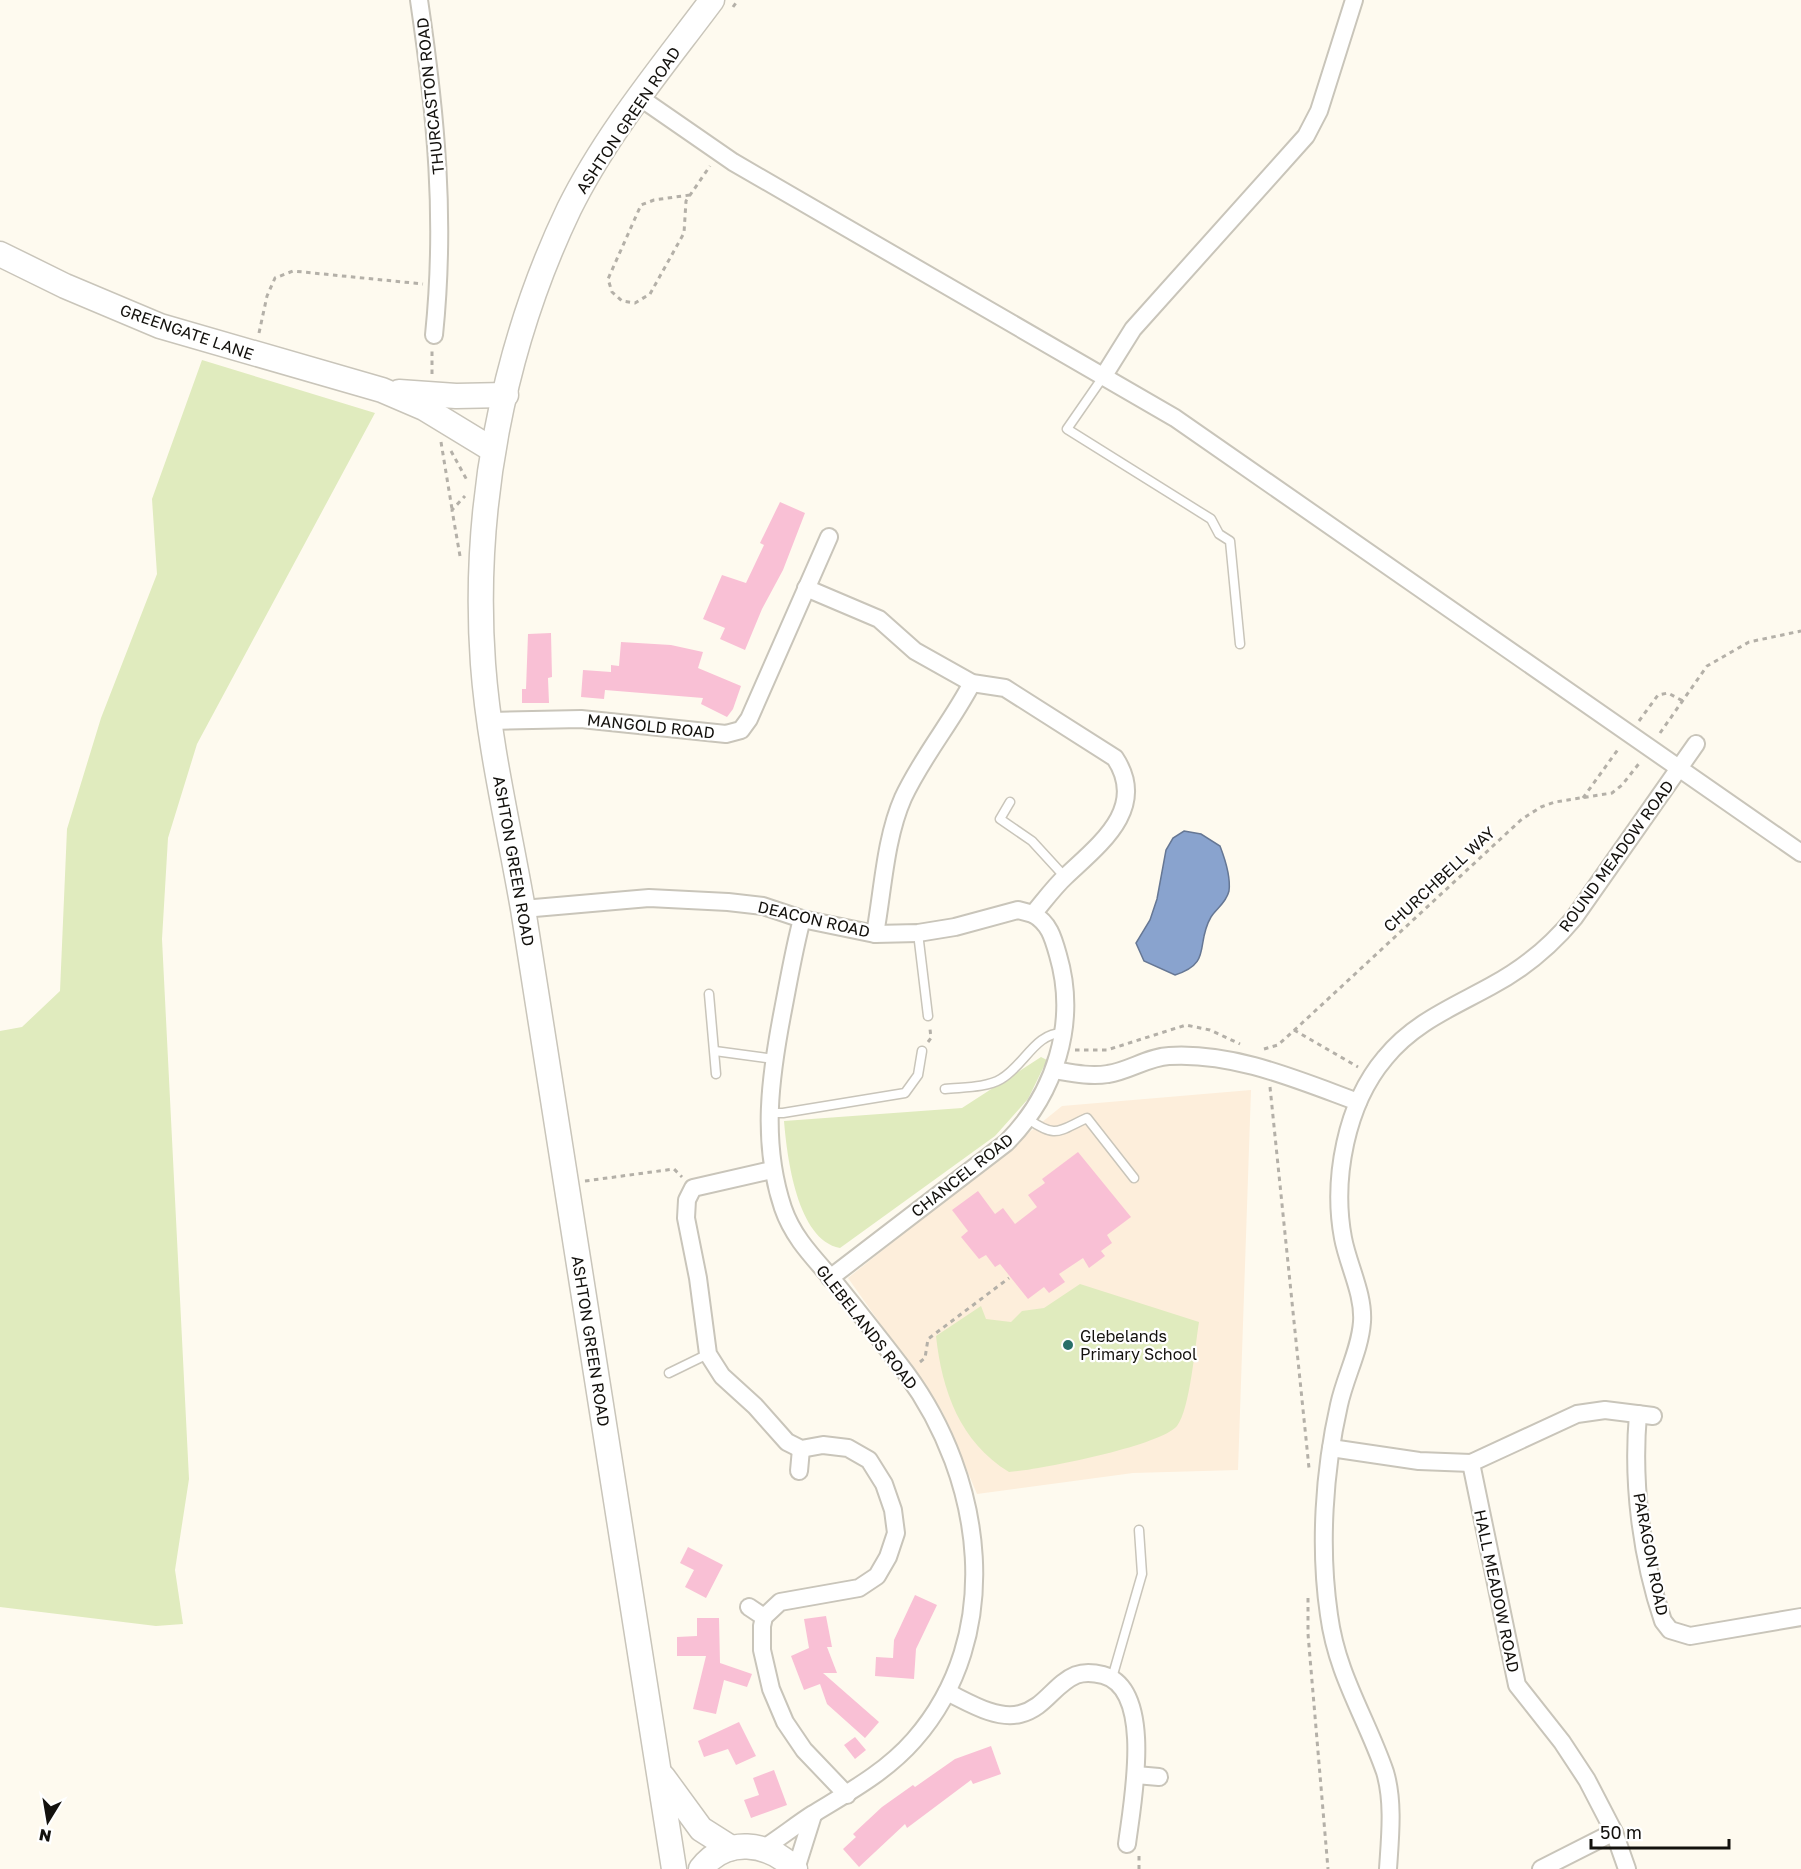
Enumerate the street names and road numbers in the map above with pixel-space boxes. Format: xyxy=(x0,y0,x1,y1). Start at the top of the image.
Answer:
street label: THURCASTON ROAD xyxy=(412,17,448,175)
street label: ASHTON GREEN ROAD xyxy=(571,43,685,197)
street label: GREENGATE LANE xyxy=(117,300,257,364)
street label: MANGOLD ROAD xyxy=(586,709,716,743)
street label: ASHTON GREEN ROAD xyxy=(489,774,539,948)
street label: ROUND MEADOW ROAD xyxy=(1554,776,1678,936)
street label: CHURCHBELL WAY xyxy=(1379,822,1499,936)
street label: DEACON ROAD xyxy=(756,896,872,942)
street label: CHANCEL ROAD xyxy=(907,1129,1017,1221)
street label: ASHTON GREEN ROAD xyxy=(568,1254,614,1428)
street label: GLEBELANDS ROAD xyxy=(812,1261,922,1393)
street label: PARAGON ROAD xyxy=(1629,1491,1673,1617)
street label: HALL MEADOW ROAD xyxy=(1470,1508,1524,1674)

